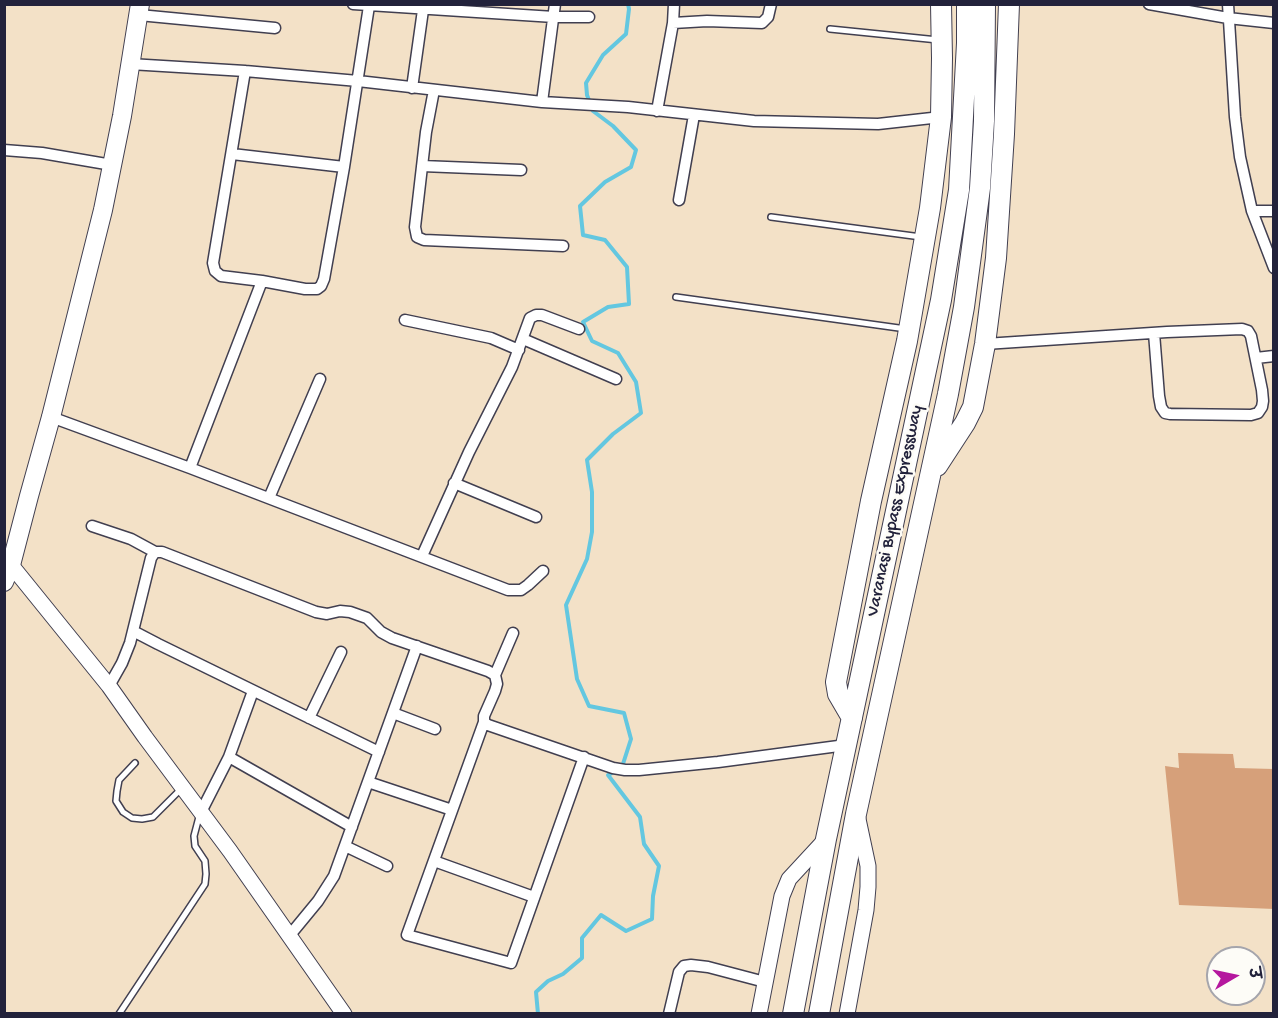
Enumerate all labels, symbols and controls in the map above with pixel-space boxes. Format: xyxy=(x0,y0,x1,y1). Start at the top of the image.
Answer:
street label: Varanasi Bypass Expressway xyxy=(863,403,929,619)
north arrow xyxy=(1206,946,1266,1006)
text: उ xyxy=(1242,967,1263,980)

